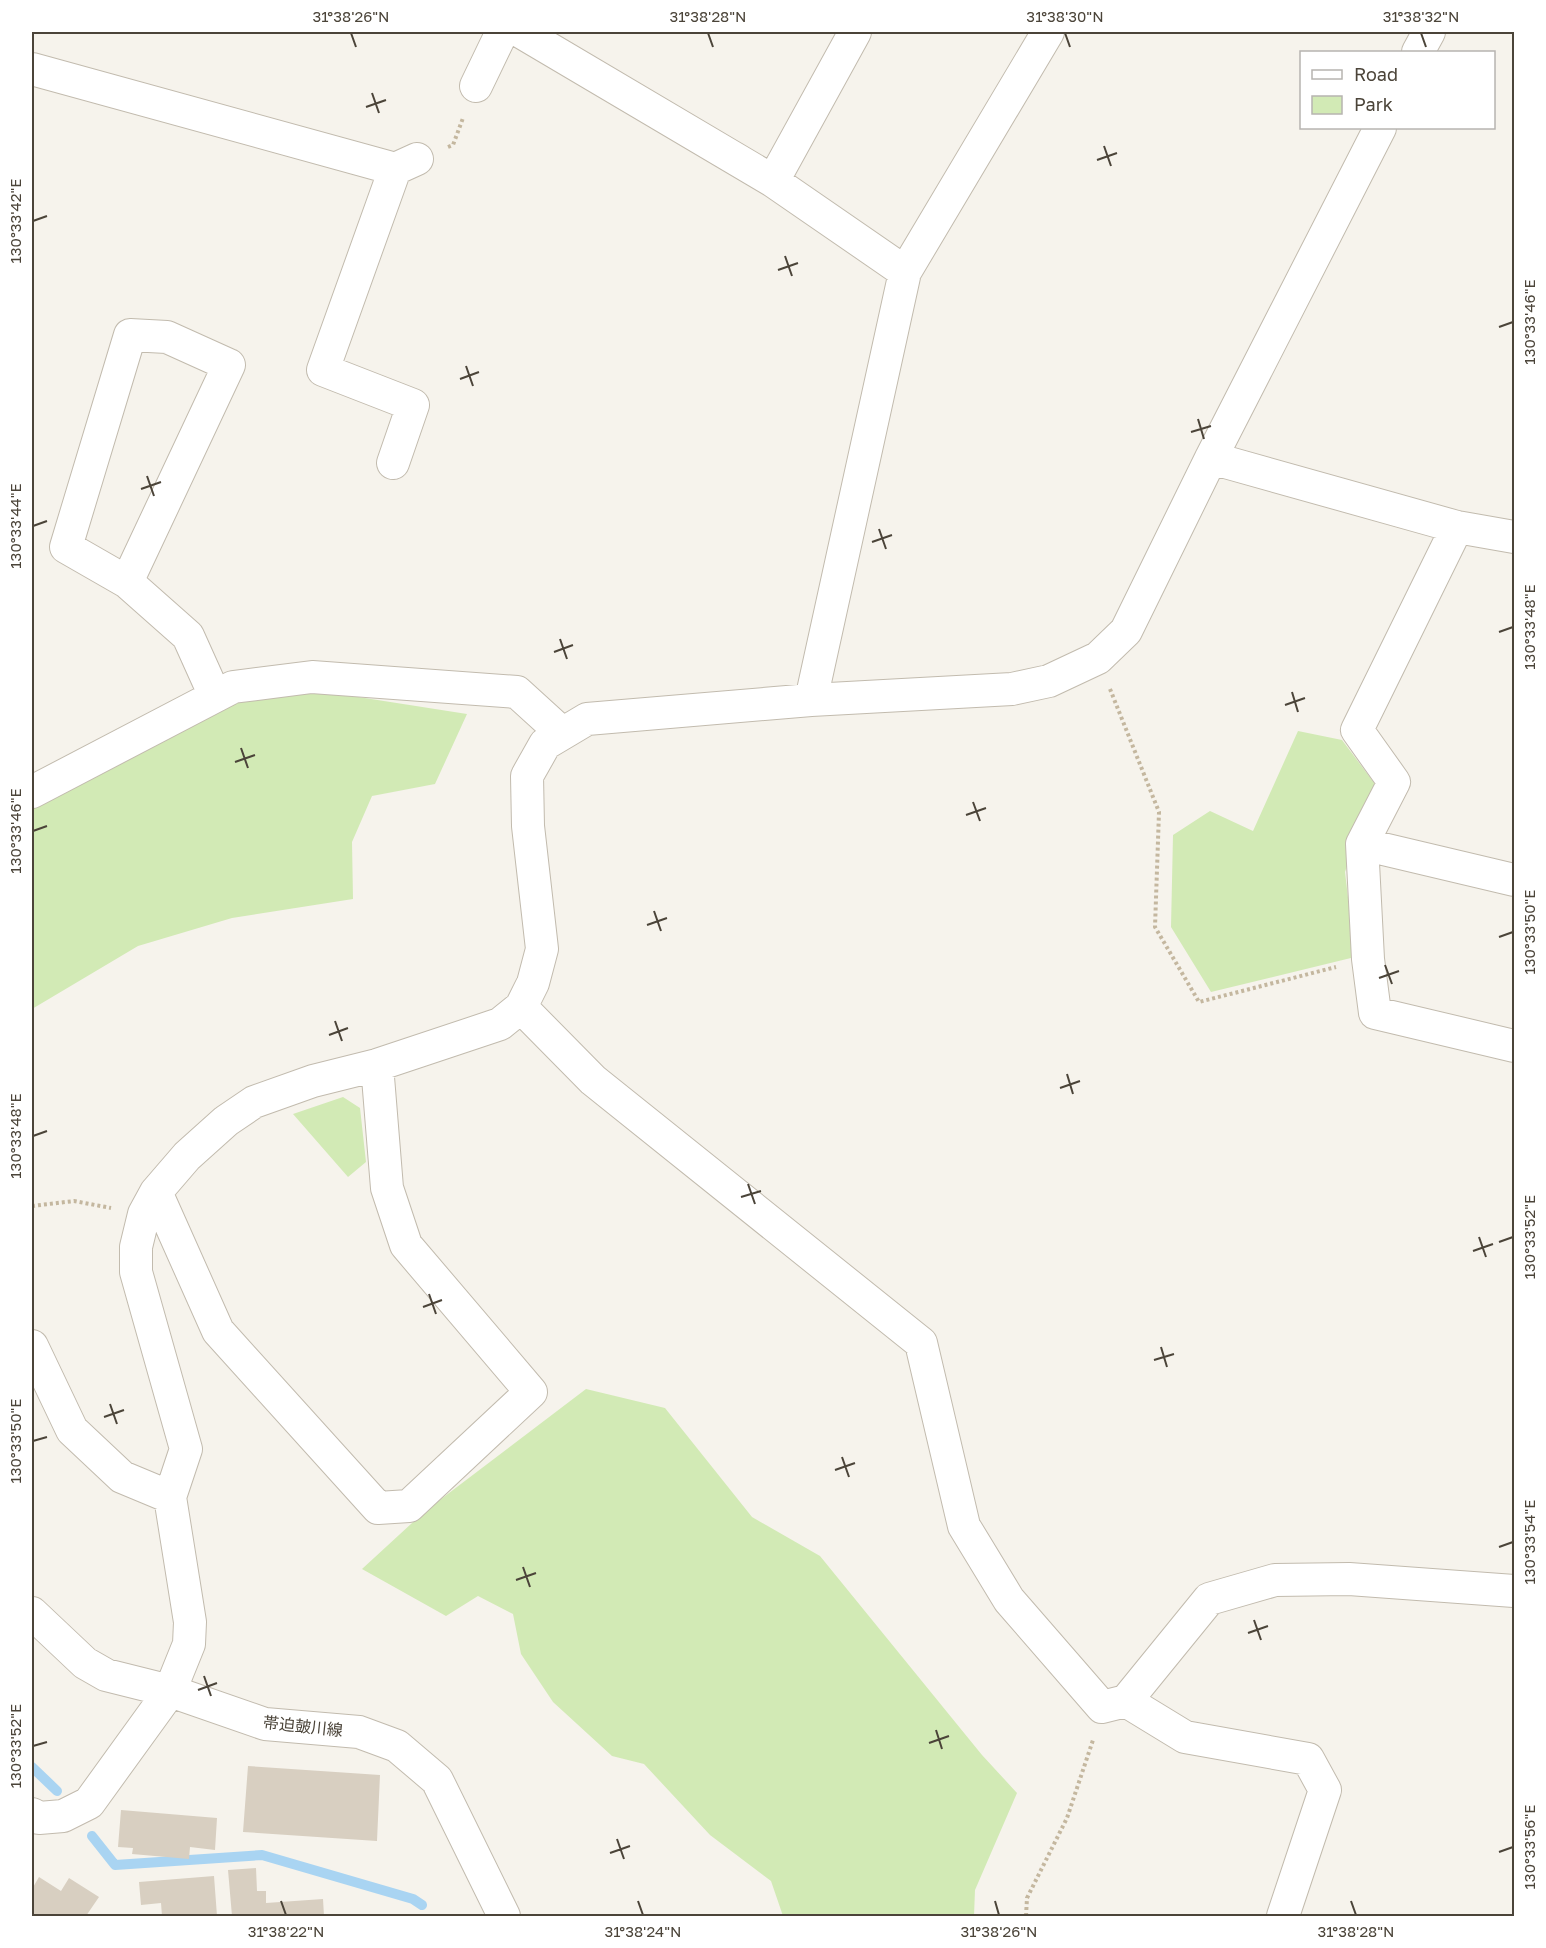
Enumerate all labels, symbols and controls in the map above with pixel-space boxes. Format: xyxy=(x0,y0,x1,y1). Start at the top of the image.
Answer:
text: 31°38'26"N xyxy=(313,7,389,25)
text: 31°38'28"N xyxy=(669,7,747,25)
text: 31°38'30"N xyxy=(1026,7,1104,25)
text: 31°38'32"N xyxy=(1383,7,1459,25)
legend xyxy=(1300,51,1495,129)
text: Road xyxy=(1354,63,1398,85)
text: Park xyxy=(1354,93,1393,115)
text: 130°33'42"E xyxy=(6,179,24,263)
text: 130°33'46"E xyxy=(1520,279,1538,365)
text: 130°33'44"E xyxy=(6,483,24,569)
text: 130°33'48"E xyxy=(1520,584,1538,670)
text: 130°33'46"E xyxy=(6,788,24,874)
text: 130°33'50"E xyxy=(1520,889,1538,975)
text: 130°33'48"E xyxy=(6,1093,24,1179)
text: 130°33'52"E xyxy=(1520,1195,1538,1279)
text: 130°33'50"E xyxy=(6,1398,24,1484)
text: 130°33'54"E xyxy=(1520,1500,1538,1584)
text: 130°33'52"E xyxy=(6,1704,24,1788)
street label: 帯迫皷川線 xyxy=(262,1712,344,1740)
text: 130°33'56"E xyxy=(1520,1805,1538,1889)
text: 31°38'22"N xyxy=(248,1922,324,1940)
text: 31°38'24"N xyxy=(604,1922,682,1940)
text: 31°38'26"N xyxy=(961,1922,1037,1940)
text: 31°38'28"N xyxy=(1317,1922,1395,1940)

